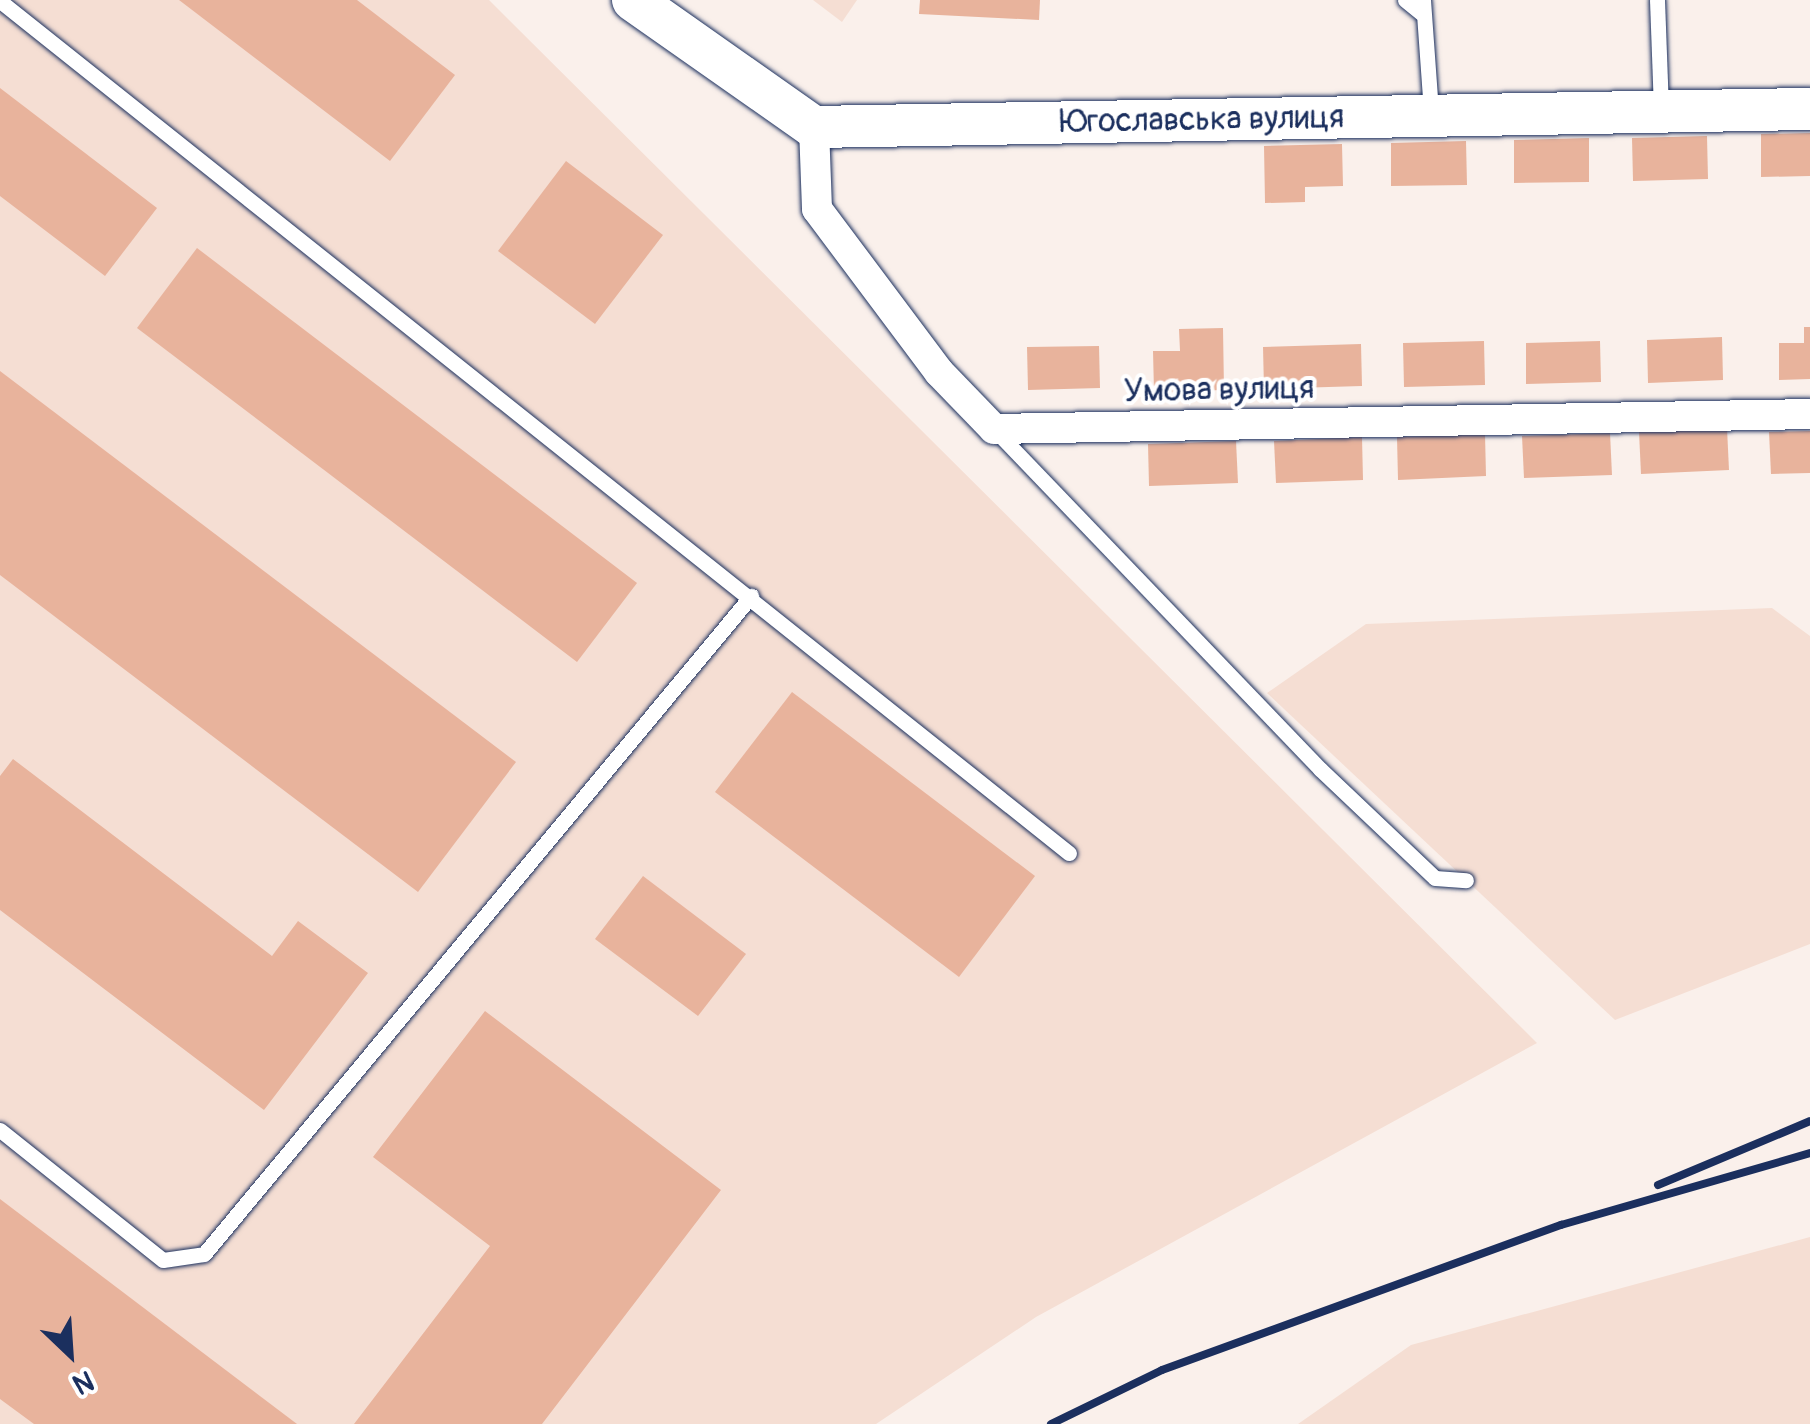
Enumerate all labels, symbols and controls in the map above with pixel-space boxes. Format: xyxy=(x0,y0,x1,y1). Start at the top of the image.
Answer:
street label: Югославська вулиця xyxy=(1060,98,1344,142)
street label: Умова вулиця xyxy=(1123,369,1315,411)
north arrow xyxy=(20,1304,120,1404)
text: N xyxy=(67,1362,99,1402)

